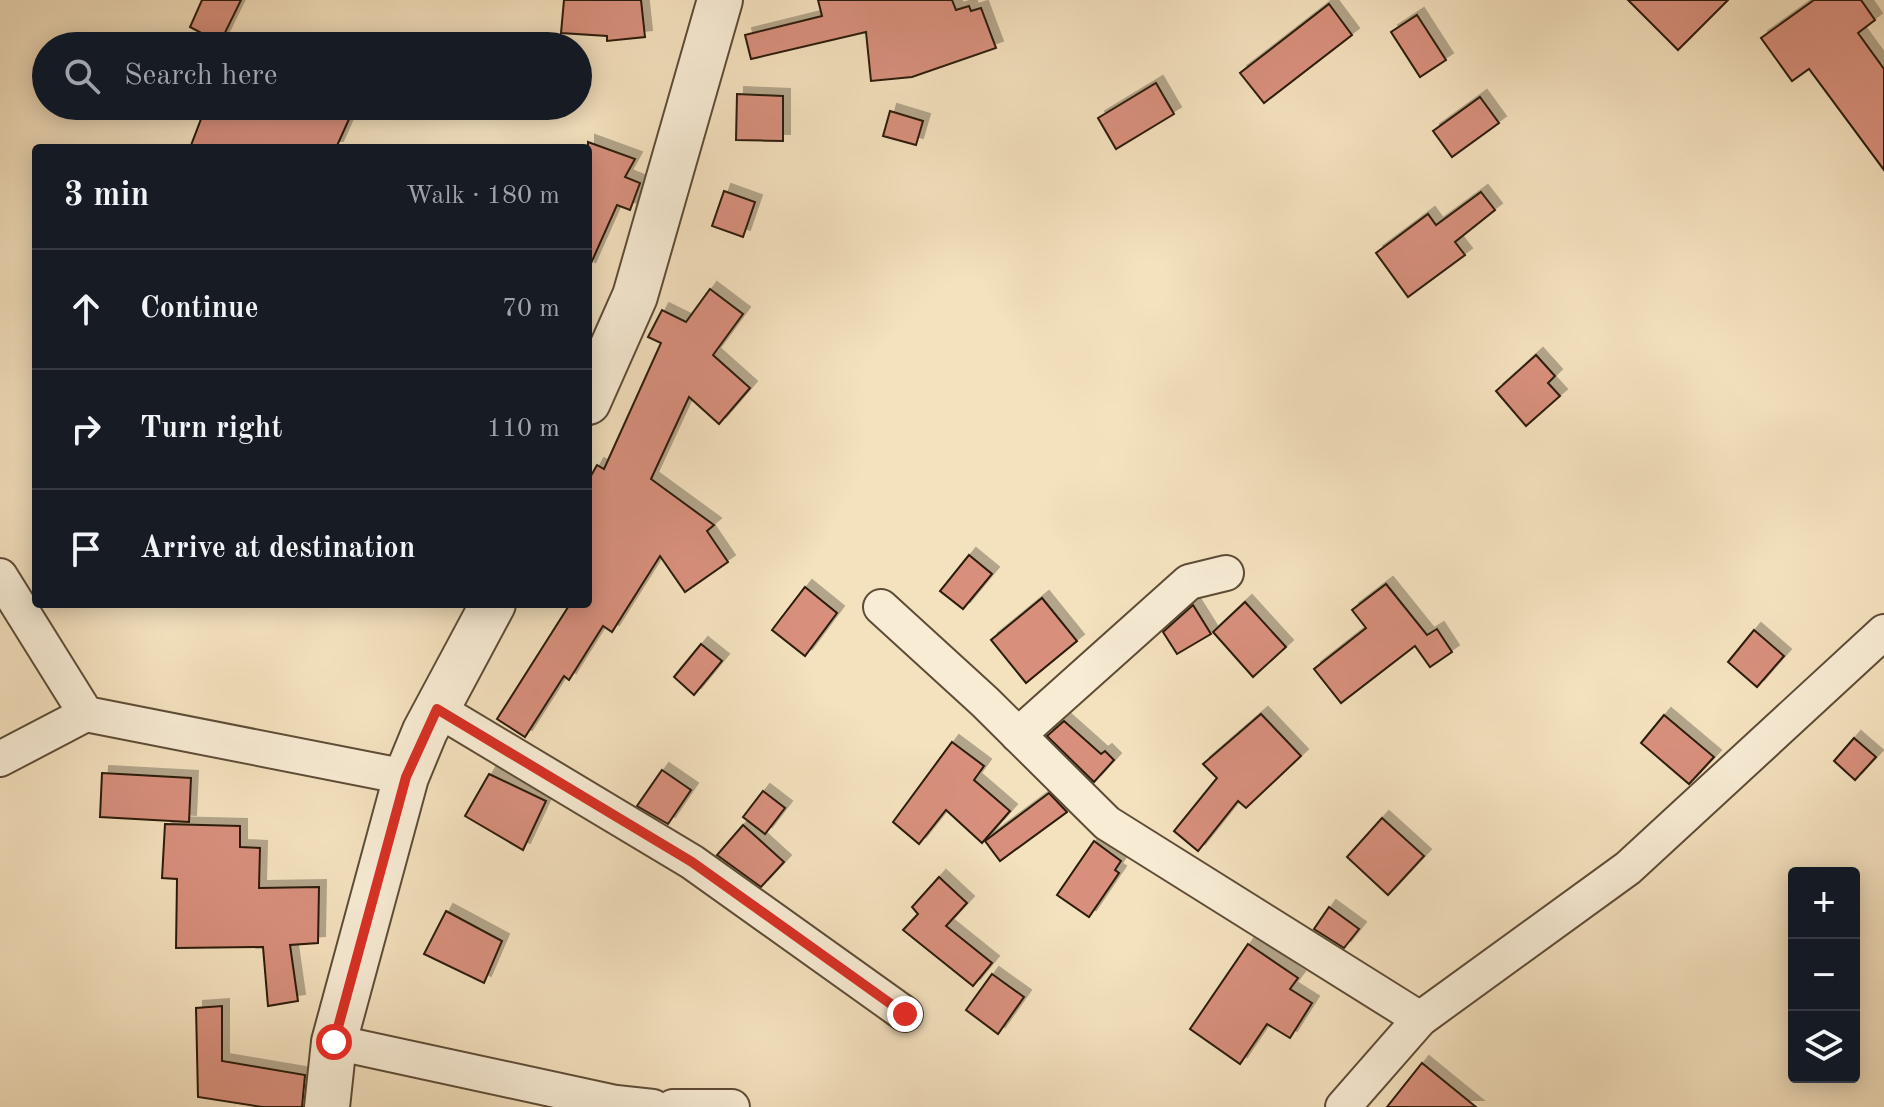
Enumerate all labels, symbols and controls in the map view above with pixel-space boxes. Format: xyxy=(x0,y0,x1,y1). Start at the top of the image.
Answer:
search box xyxy=(32,32,592,120)
icon: search xyxy=(60,54,104,98)
text: Search here xyxy=(124,61,278,91)
text: 3 min xyxy=(64,179,149,213)
text: Walk · 180 m xyxy=(406,183,560,209)
icon: ahead xyxy=(64,287,108,331)
text: Continue xyxy=(140,294,259,324)
text: 70 m xyxy=(502,296,560,322)
icon: right xyxy=(64,407,108,451)
text: Turn right xyxy=(140,414,282,444)
text: 110 m xyxy=(487,416,560,442)
icon: arrive xyxy=(64,527,108,571)
text: Arrive at destination xyxy=(140,534,415,564)
map controls xyxy=(1788,867,1860,1083)
button: + xyxy=(1788,867,1860,939)
button: − xyxy=(1788,939,1860,1011)
route end xyxy=(887,996,923,1032)
button: layers xyxy=(1788,1011,1860,1083)
route start xyxy=(316,1024,352,1060)

